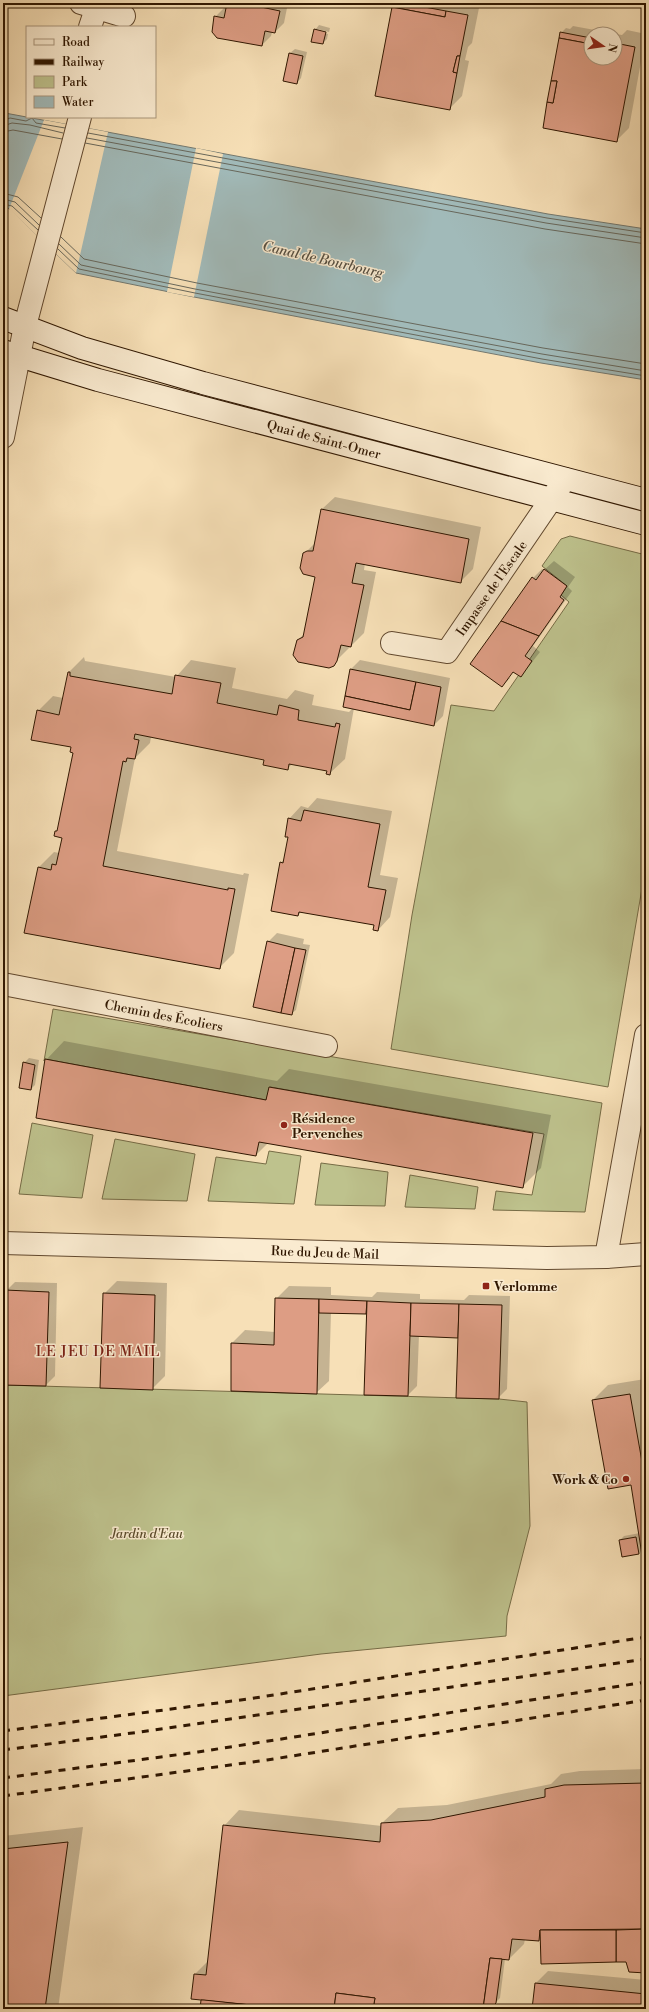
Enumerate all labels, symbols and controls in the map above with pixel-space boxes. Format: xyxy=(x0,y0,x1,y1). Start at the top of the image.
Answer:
legend xyxy=(26,26,156,118)
north arrow xyxy=(583,26,623,66)
text: Road xyxy=(62,35,90,50)
text: N xyxy=(604,42,620,54)
text: Railway xyxy=(62,55,104,70)
text: Park xyxy=(62,75,88,90)
text: Water xyxy=(61,95,94,110)
water label: Canal de Bourbourg xyxy=(261,237,386,283)
street label: Quai de Saint-Omer xyxy=(265,417,383,463)
street label: Impasse de l'Escale xyxy=(453,538,531,639)
street label: Chemin des Écoliers xyxy=(103,996,225,1035)
place label: Résidence Pervenches xyxy=(292,1111,363,1142)
marker: Résidence Pervenches xyxy=(279,1120,289,1130)
street label: Rue du Jeu de Mail xyxy=(271,1243,379,1263)
place label: Verlomme xyxy=(493,1279,558,1295)
marker: Verlomme xyxy=(481,1281,491,1291)
district label: LE JEU DE MAIL xyxy=(36,1343,160,1361)
place label: Work & Co xyxy=(551,1472,618,1488)
marker: Work & Co xyxy=(621,1474,631,1484)
park label: Jardin d'Eau xyxy=(109,1526,183,1542)

